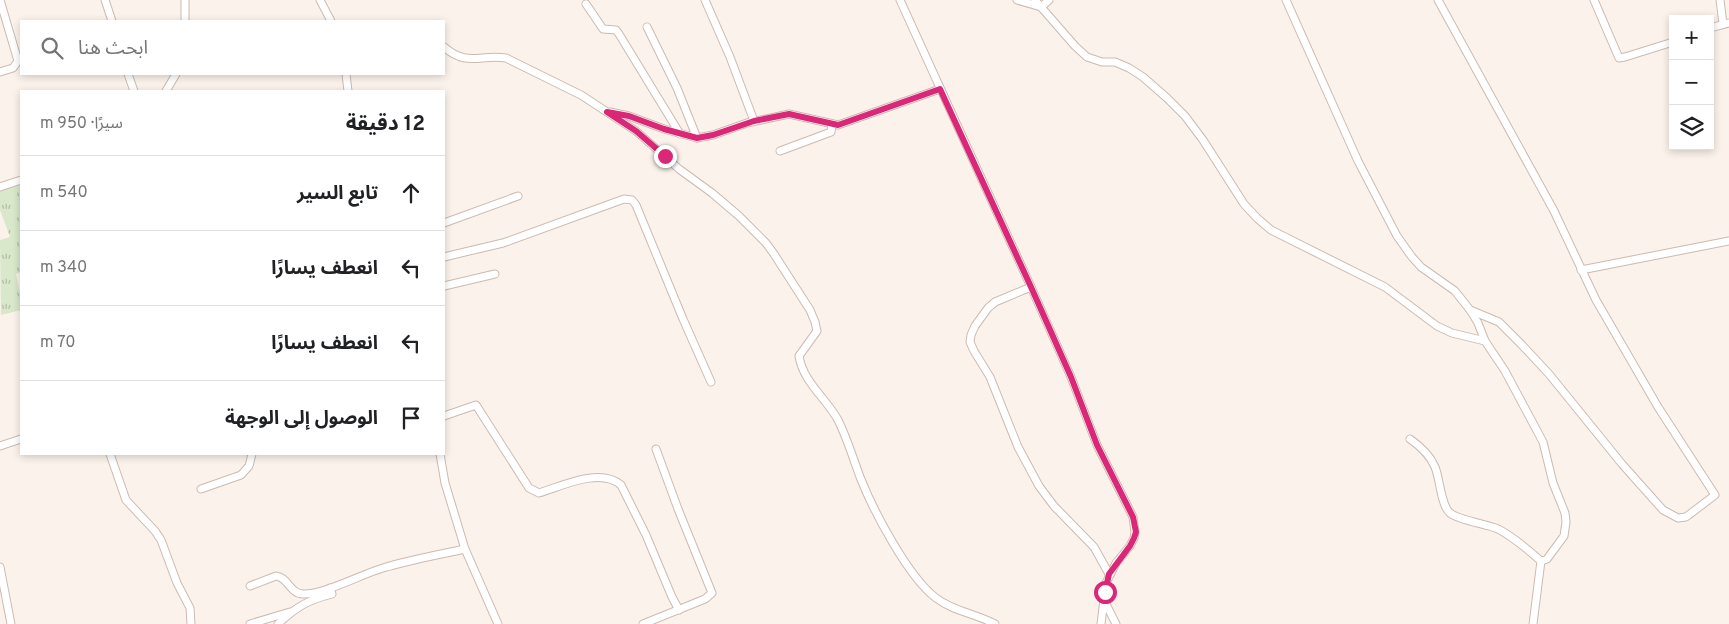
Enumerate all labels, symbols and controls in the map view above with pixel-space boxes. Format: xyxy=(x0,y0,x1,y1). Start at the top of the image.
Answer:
map controls xyxy=(1669,15,1714,150)
button: + xyxy=(1669,15,1714,60)
search box xyxy=(20,20,445,75)
icon: search xyxy=(38,34,66,62)
text: ابحث هنا xyxy=(78,37,148,61)
button: − xyxy=(1669,60,1714,105)
button: layers xyxy=(1669,105,1714,150)
text: 12 دقيقة xyxy=(346,111,425,138)
text: سيرًا · 950 m xyxy=(40,114,123,134)
route end xyxy=(654,145,677,168)
icon: ahead xyxy=(397,179,425,207)
text: تابع السير xyxy=(297,182,378,206)
text: 540 m xyxy=(40,183,88,203)
icon: left xyxy=(397,254,425,282)
text: انعطف يسارًا xyxy=(271,257,378,281)
text: 340 m xyxy=(40,258,87,278)
icon: left xyxy=(397,329,425,357)
text: انعطف يسارًا xyxy=(271,332,378,356)
text: 70 m xyxy=(40,333,75,353)
icon: arrive xyxy=(397,404,425,432)
text: الوصول إلى الوجهة xyxy=(225,407,378,431)
route start xyxy=(1094,581,1117,604)

